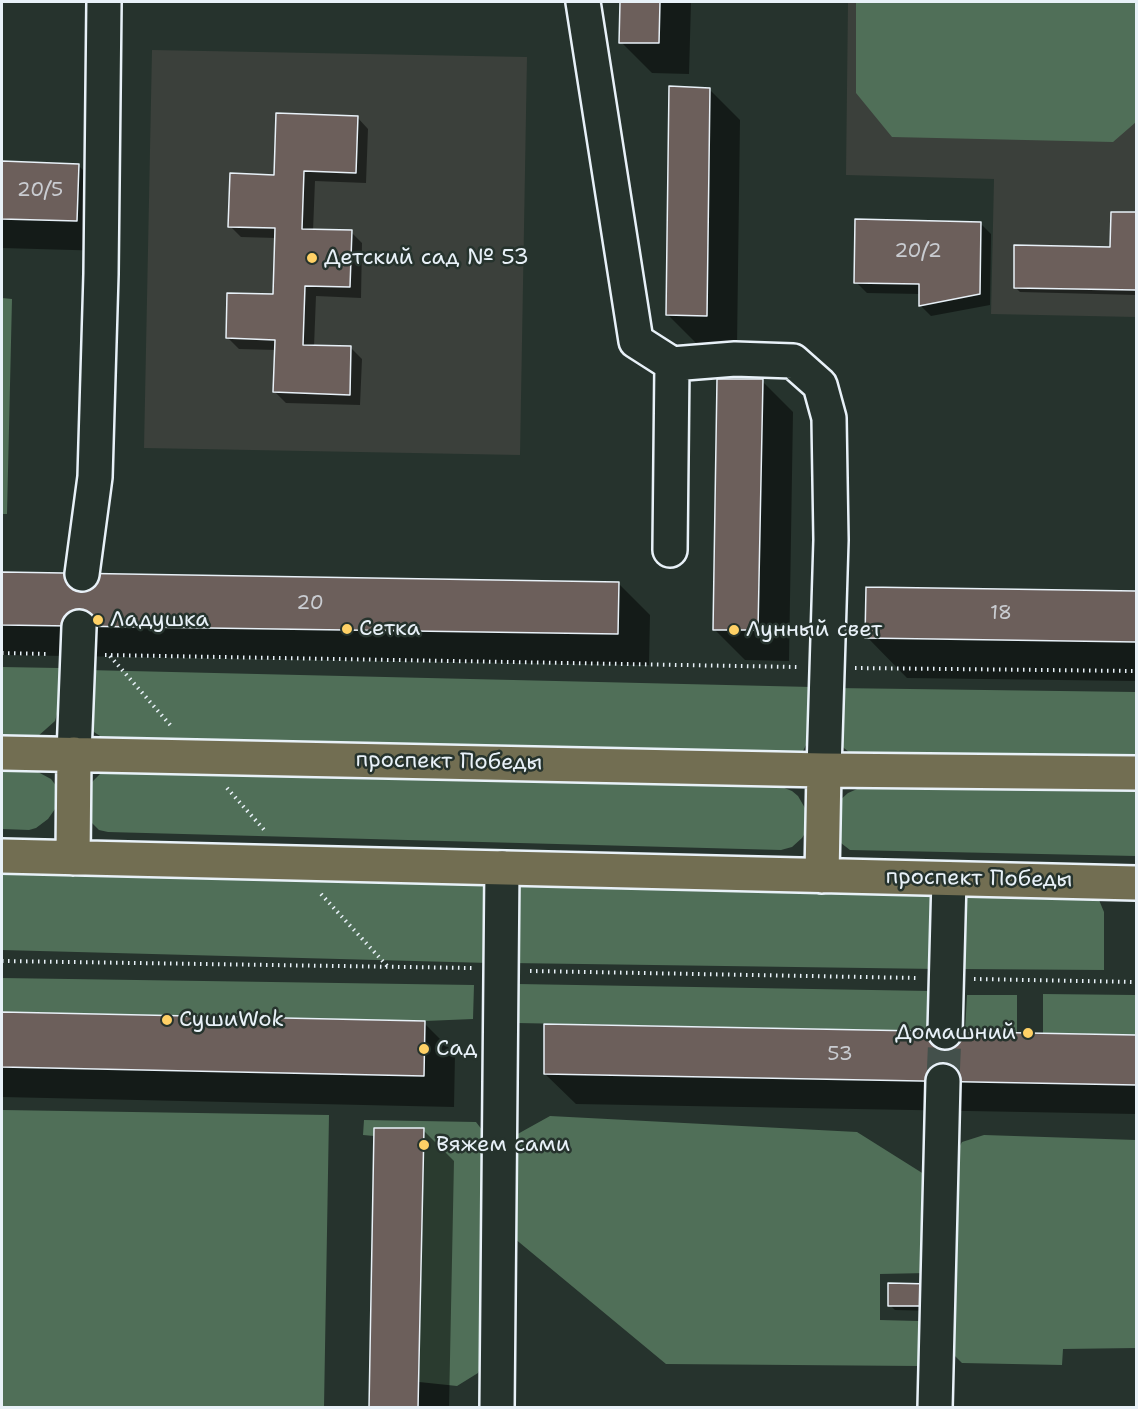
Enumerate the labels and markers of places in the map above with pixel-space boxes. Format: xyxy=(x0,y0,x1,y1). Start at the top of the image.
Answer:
place label: Детский сад № 53 xyxy=(324,245,529,271)
marker: Детский сад № 53 xyxy=(305,251,319,265)
place label: Ладушка xyxy=(110,607,209,633)
marker: Ладушка xyxy=(91,613,105,627)
place label: Сетка xyxy=(359,616,420,642)
place label: Лунный свет xyxy=(746,617,882,643)
marker: Сетка xyxy=(340,622,354,636)
marker: Лунный свет xyxy=(727,623,741,637)
place label: СушиWok xyxy=(179,1007,284,1033)
marker: СушиWok xyxy=(160,1013,174,1027)
place label: Домашний xyxy=(895,1020,1016,1046)
marker: Домашний xyxy=(1021,1026,1035,1040)
place label: Сад xyxy=(436,1036,477,1062)
marker: Сад xyxy=(417,1042,431,1056)
place label: Вяжем сами xyxy=(436,1132,570,1158)
marker: Вяжем сами xyxy=(417,1138,431,1152)

